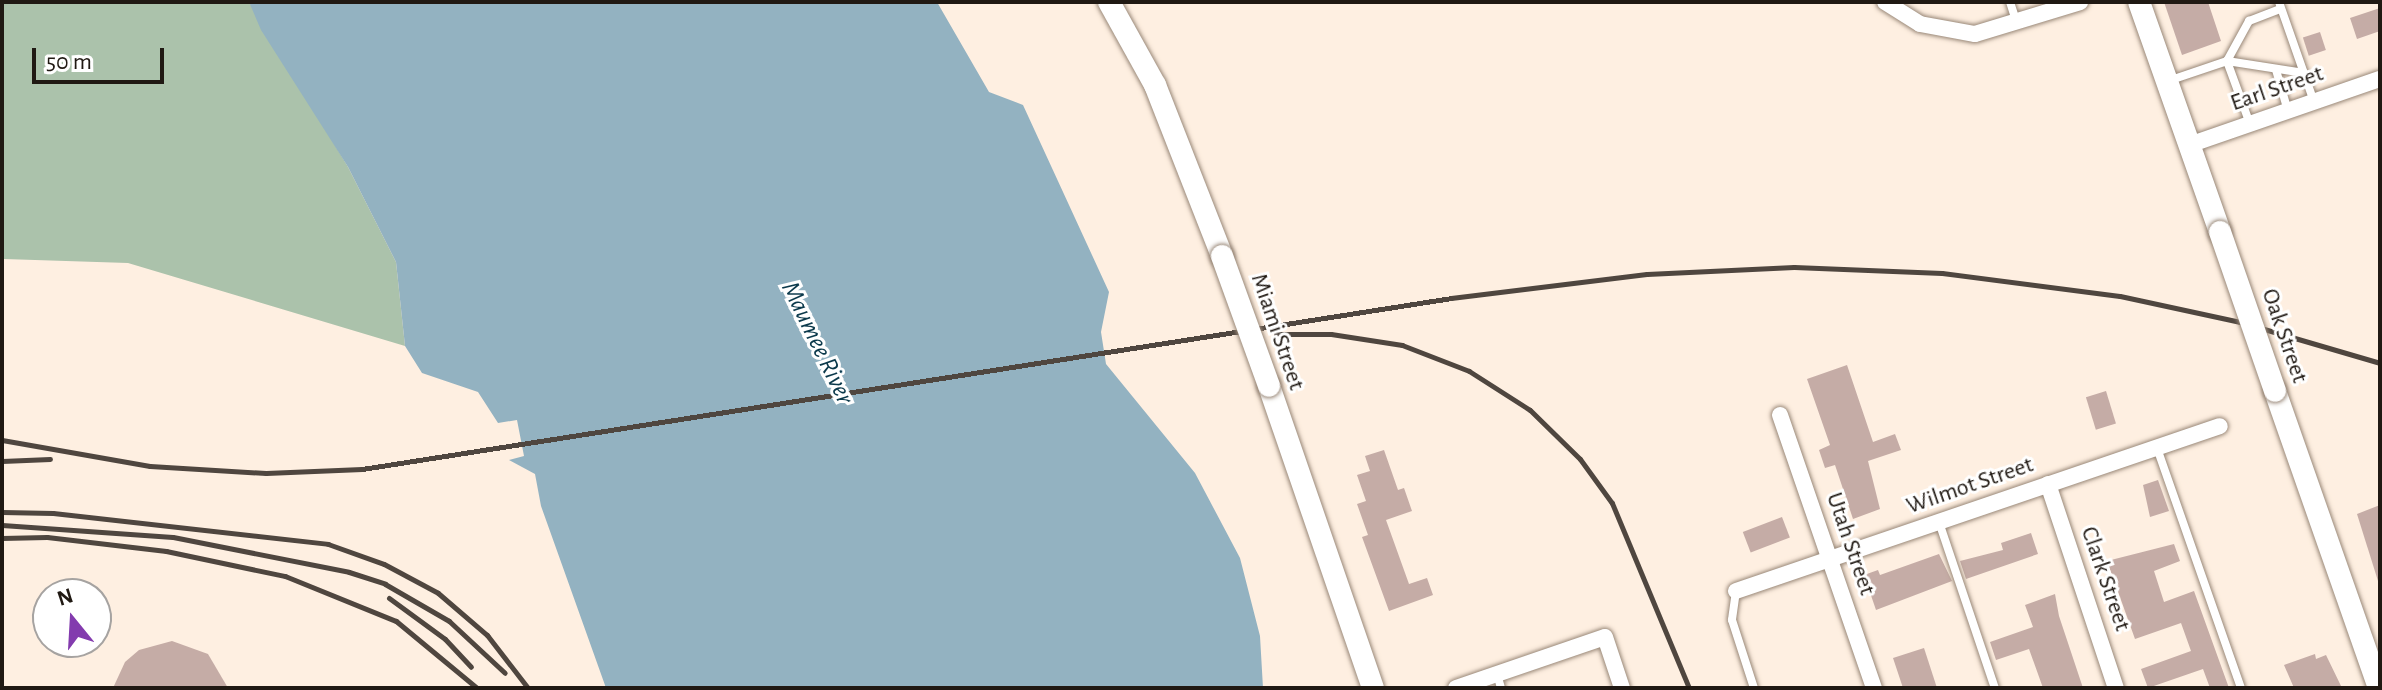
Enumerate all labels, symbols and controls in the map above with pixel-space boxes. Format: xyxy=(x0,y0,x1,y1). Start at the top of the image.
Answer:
scale bar xyxy=(36,32,168,82)
text: 50 m xyxy=(46,50,92,74)
street label: Earl Street xyxy=(2227,60,2327,118)
street label: Miami Street xyxy=(1244,270,1310,394)
water label: Maumee River xyxy=(774,277,860,409)
street label: Oak Street xyxy=(2254,285,2314,387)
street label: Wilmot Street xyxy=(1903,451,2037,521)
street label: Utah Street xyxy=(1819,489,1881,599)
street label: Clark Street xyxy=(2074,523,2136,635)
north arrow xyxy=(32,578,112,658)
text: N xyxy=(55,584,76,610)

